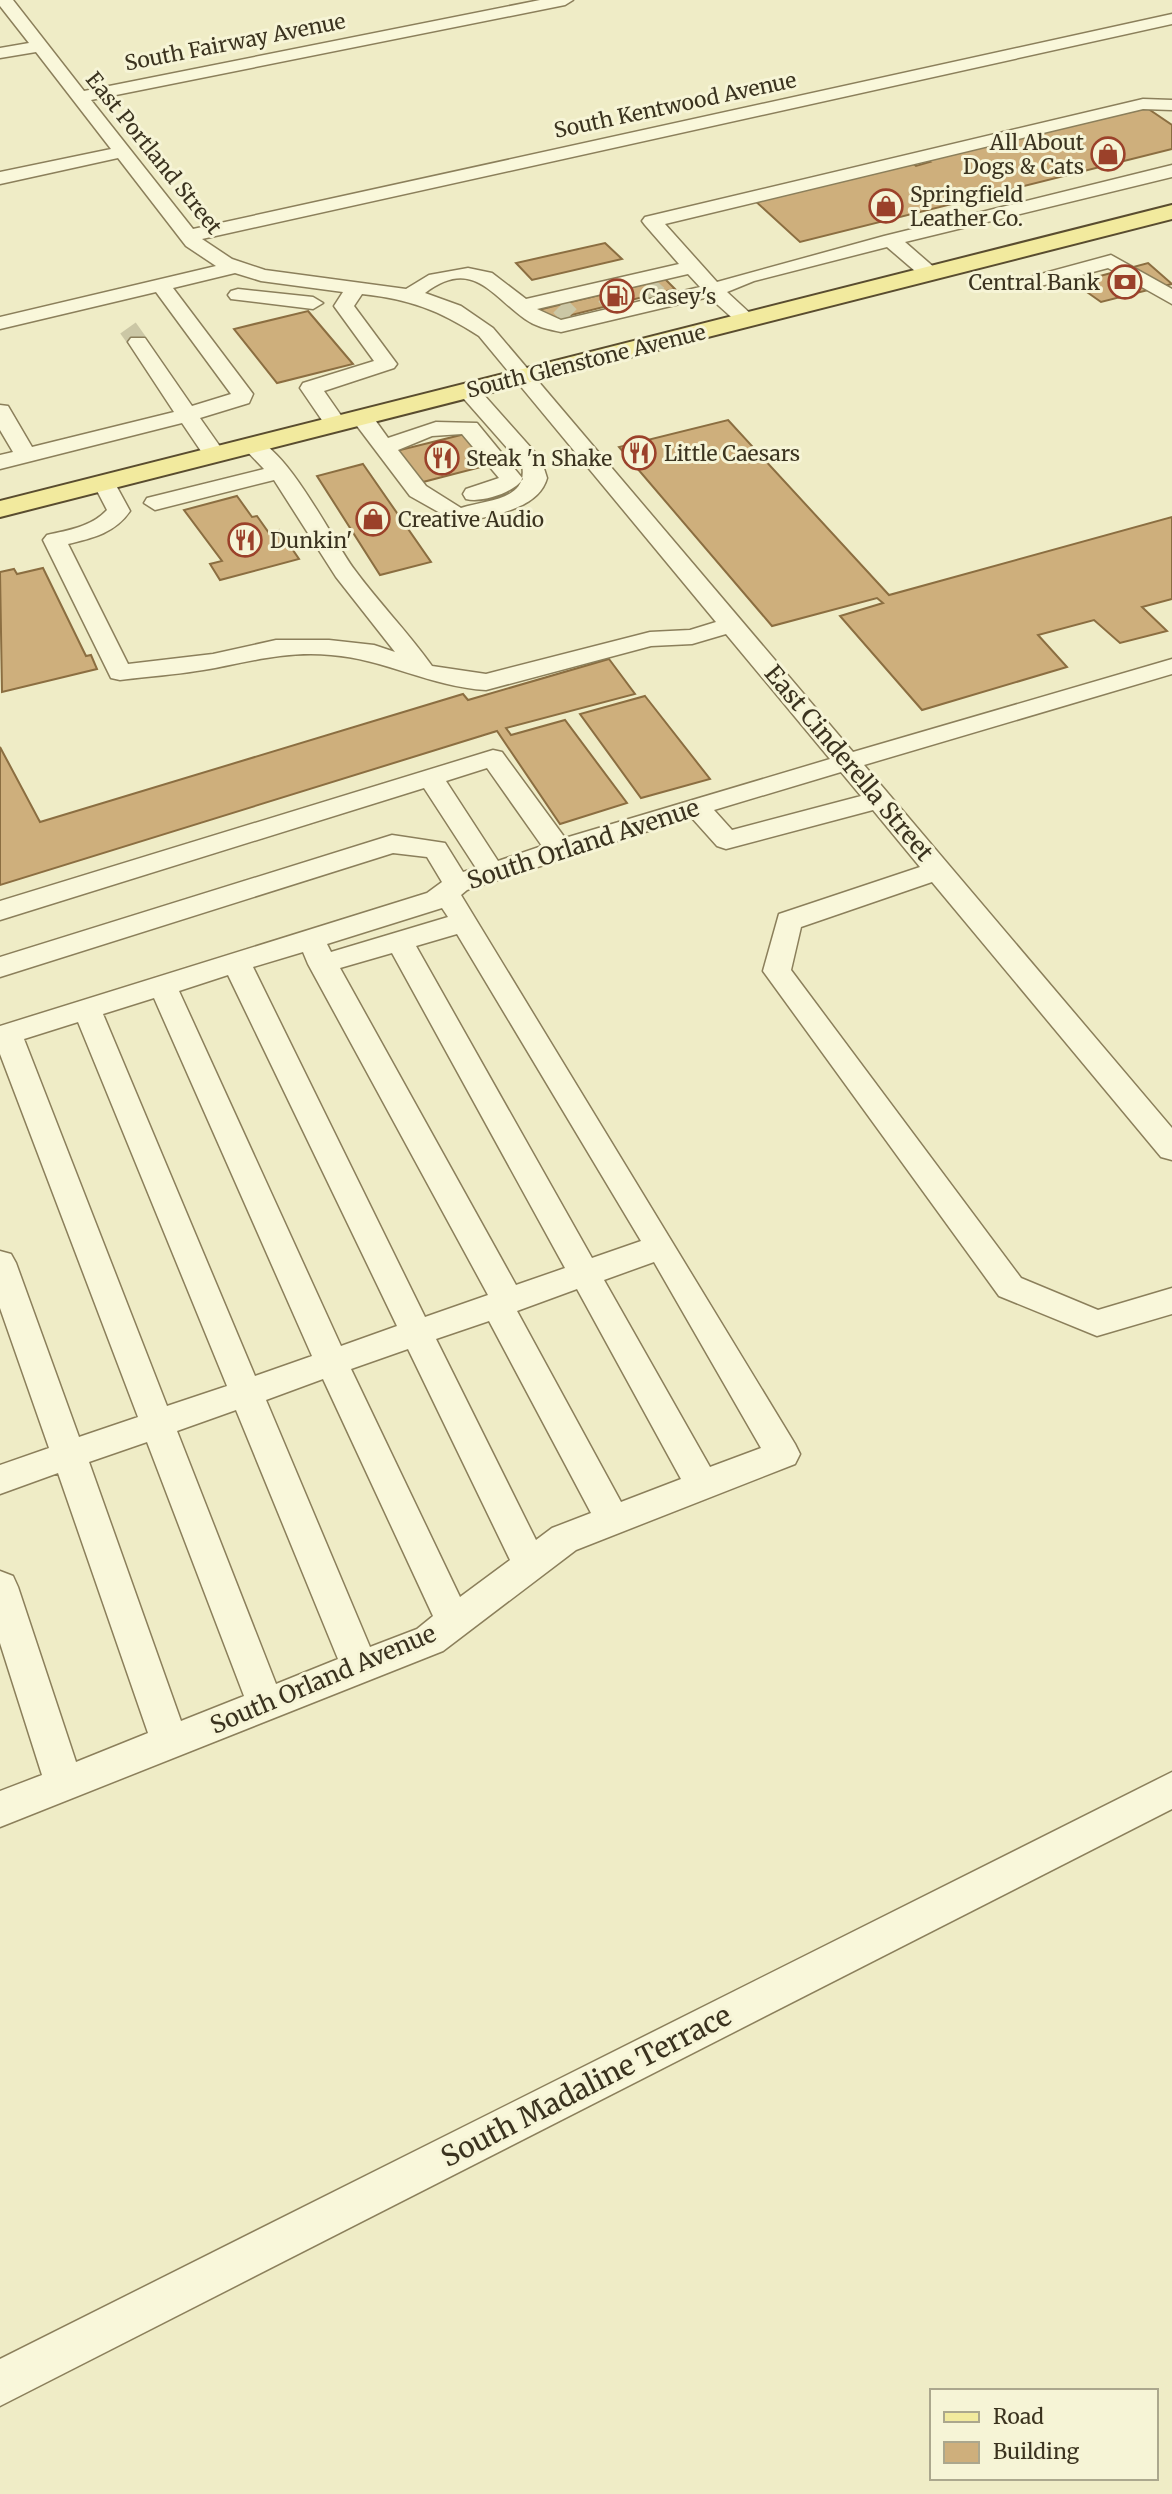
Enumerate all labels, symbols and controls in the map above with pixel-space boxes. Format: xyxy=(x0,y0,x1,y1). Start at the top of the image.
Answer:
street label: South Fairway Avenue xyxy=(122,7,348,77)
street label: East Portland Street xyxy=(80,66,228,240)
street label: South Kentwood Avenue xyxy=(551,66,799,144)
place label: All About Dogs & Cats xyxy=(963,129,1084,180)
shop icon: All About Dogs & Cats xyxy=(1089,135,1127,173)
place label: Springfield Leather Co. xyxy=(910,181,1023,232)
shop icon: Springfield Leather Co. xyxy=(867,187,905,225)
bank icon: Central Bank xyxy=(1106,263,1144,301)
place label: Central Bank xyxy=(969,269,1101,296)
fuel station icon: Casey's xyxy=(598,277,636,315)
place label: Casey's xyxy=(642,283,716,310)
street label: South Glenstone Avenue xyxy=(464,318,708,404)
restaurant icon: Little Caesars xyxy=(620,434,658,472)
restaurant icon: Steak 'n Shake xyxy=(423,439,461,477)
place label: Little Caesars xyxy=(664,440,800,467)
place label: Steak 'n Shake xyxy=(466,445,612,472)
shop icon: Creative Audio xyxy=(354,500,392,538)
place label: Creative Audio xyxy=(398,506,544,533)
restaurant icon: Dunkin' xyxy=(226,521,264,559)
place label: Dunkin' xyxy=(270,527,352,554)
street label: East Cinderella Street xyxy=(758,659,941,868)
street label: South Orland Avenue xyxy=(463,792,703,896)
street label: South Orland Avenue xyxy=(205,1617,441,1741)
street label: South Madaline Terrace xyxy=(435,1997,737,2175)
legend xyxy=(930,2389,1158,2480)
text: Road xyxy=(993,2403,1044,2430)
text: Building xyxy=(993,2438,1080,2465)

